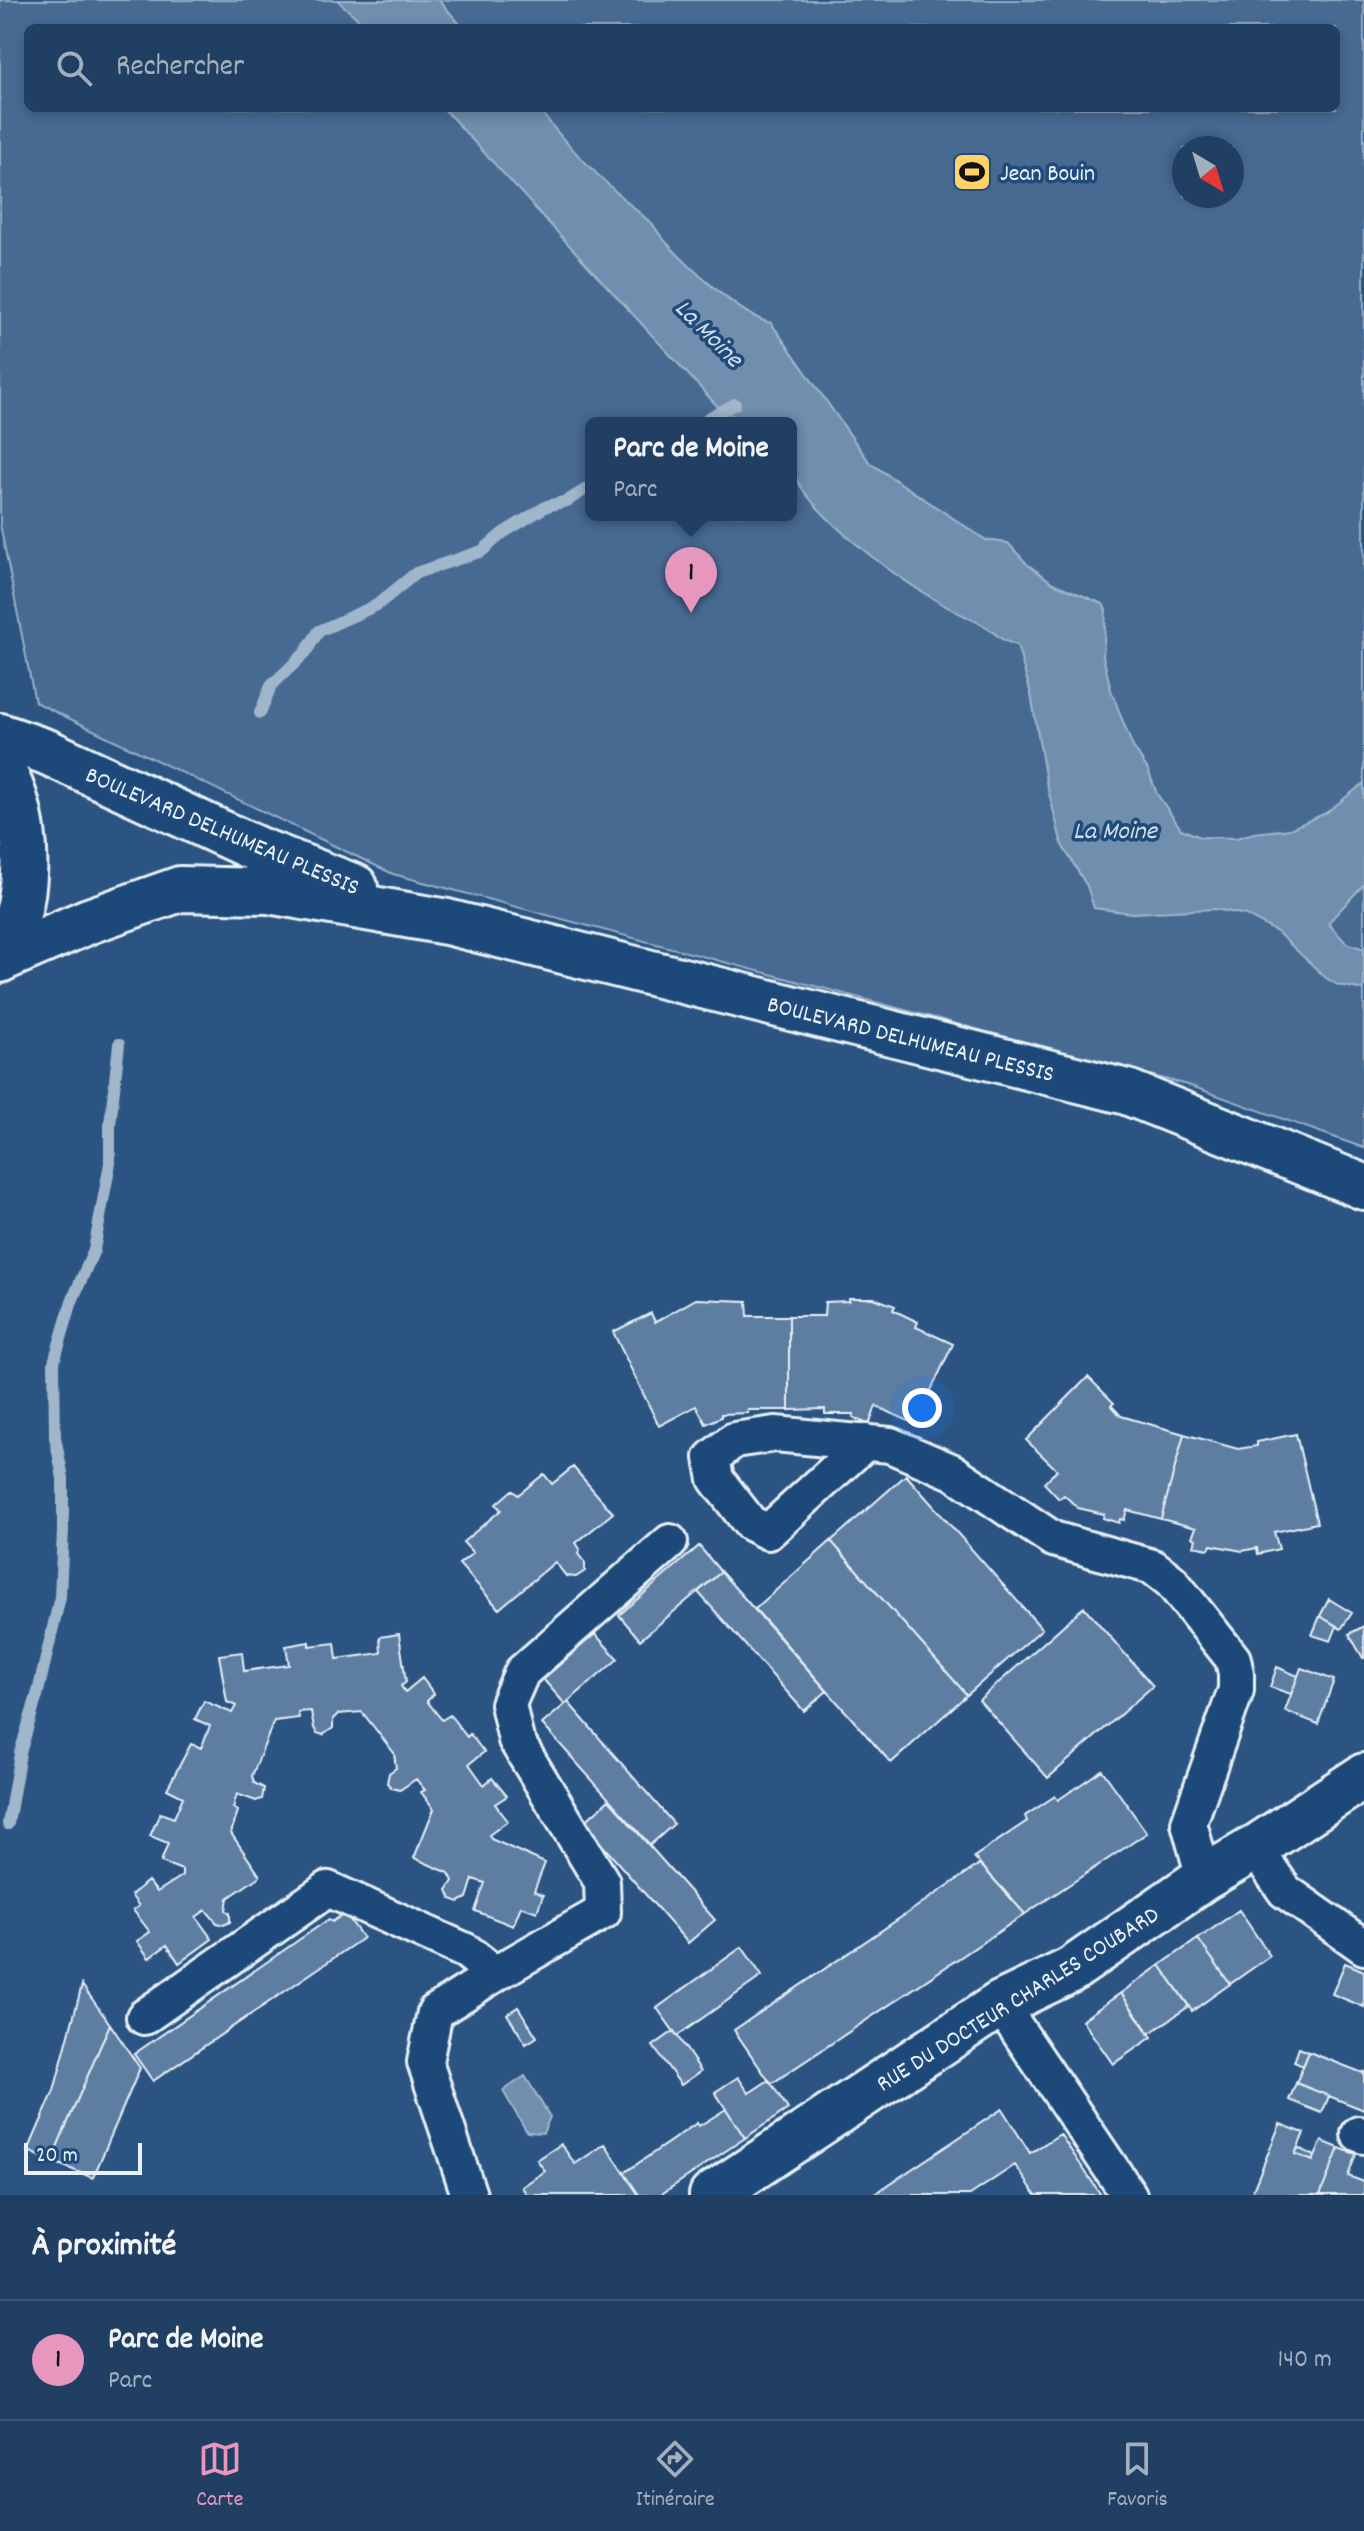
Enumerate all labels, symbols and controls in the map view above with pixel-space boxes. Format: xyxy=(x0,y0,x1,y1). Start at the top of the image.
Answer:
search box xyxy=(24,24,1340,112)
icon: search xyxy=(52,46,96,90)
text: Rechercher xyxy=(116,47,244,90)
north arrow xyxy=(1172,136,1244,208)
sports icon: Jean Bouin xyxy=(951,151,993,193)
place label: Jean Bouin xyxy=(1000,158,1095,192)
water label: La Moine xyxy=(665,292,751,378)
popup xyxy=(585,417,797,521)
text: Parc de Moine xyxy=(613,429,769,472)
text: Parc xyxy=(613,472,657,509)
pin: 1 xyxy=(665,547,717,613)
street label: BOULEVARD DELHUMEAU PLESSIS xyxy=(80,760,364,906)
water label: La Moine xyxy=(1073,814,1158,851)
street label: BOULEVARD DELHUMEAU PLESSIS xyxy=(763,989,1057,1093)
your location xyxy=(902,1388,942,1428)
street label: RUE DU DOCTEUR CHARLES COUBARD xyxy=(871,1899,1167,2102)
scale bar xyxy=(24,2139,142,2175)
text: 20 m xyxy=(36,2141,78,2172)
text: À proximité xyxy=(32,2223,176,2272)
text: Parc de Moine xyxy=(108,2320,263,2363)
text: 1 xyxy=(55,2342,61,2379)
text: 140 m xyxy=(1278,2342,1332,2379)
text: Parc xyxy=(108,2363,152,2400)
tab: Carte xyxy=(196,2437,243,2516)
tab: Itinéraire xyxy=(636,2437,715,2516)
tab: Favoris xyxy=(1107,2437,1168,2516)

